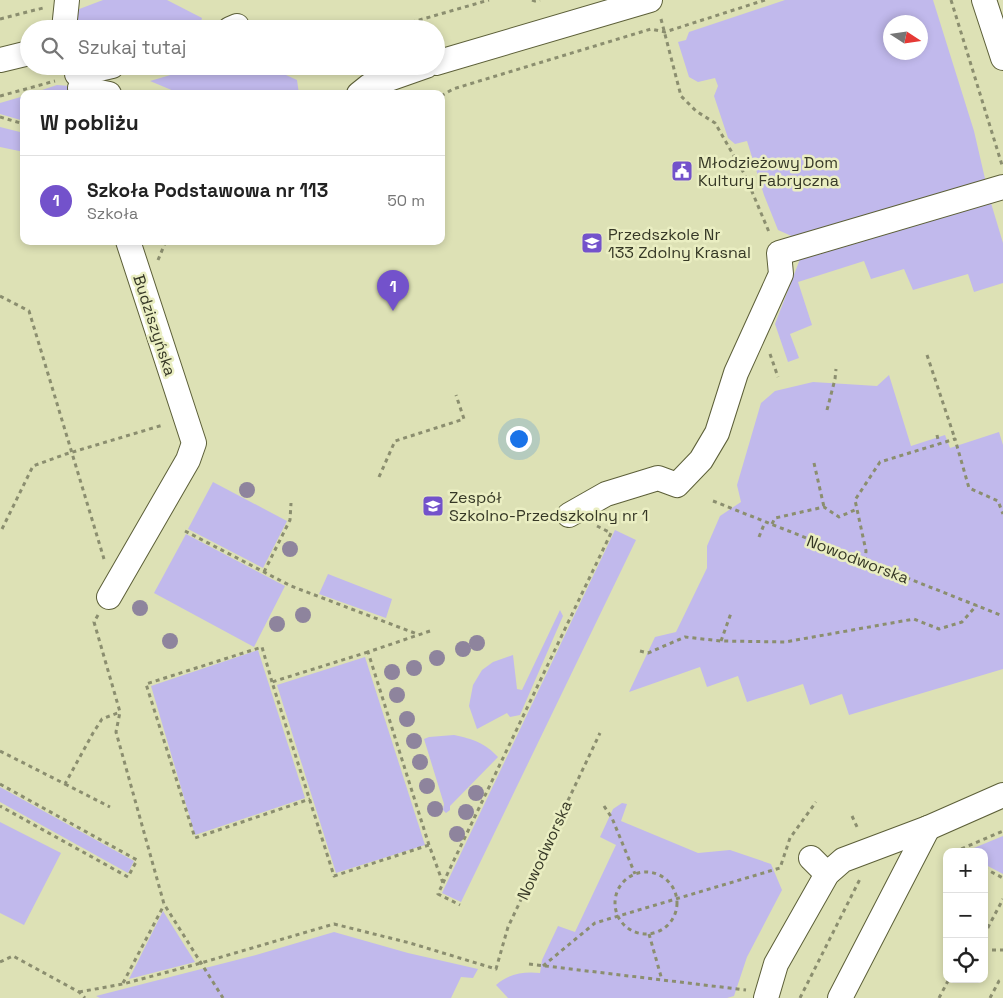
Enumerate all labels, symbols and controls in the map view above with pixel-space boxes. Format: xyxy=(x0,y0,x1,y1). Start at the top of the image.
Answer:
north arrow xyxy=(883,15,928,60)
search box xyxy=(20,20,445,75)
icon: search xyxy=(38,34,66,62)
text: Szukaj tutaj xyxy=(78,35,186,60)
text: W pobliżu xyxy=(40,109,139,136)
place label: Młodzieżowy Dom Kultury Fabryczna xyxy=(698,152,839,191)
public building icon: Młodzieżowy Dom Kultury Fabryczna xyxy=(670,159,694,183)
text: Szkoła Podstawowa nr 113 xyxy=(87,178,328,203)
text: 1 xyxy=(52,190,60,211)
text: 50 m xyxy=(387,190,425,211)
text: Szkoła xyxy=(87,203,138,224)
place label: Przedszkole Nr 133 Zdolny Krasnal xyxy=(608,224,751,263)
school or university icon: Przedszkole Nr 133 Zdolny Krasnal xyxy=(580,231,604,255)
pin: 1 xyxy=(377,270,409,311)
street label: Budziszyńska xyxy=(128,272,181,379)
your location xyxy=(506,426,532,452)
place label: Zespół Szkolno-Przedszkolny nr 1 xyxy=(449,487,649,526)
school or university icon: Zespół Szkolno-Przedszkolny nr 1 xyxy=(421,494,445,518)
street label: Nowodworska xyxy=(804,530,912,589)
street label: Nowodworska xyxy=(512,797,577,903)
map controls xyxy=(943,848,988,983)
button: + xyxy=(943,848,988,893)
button: − xyxy=(943,893,988,938)
button: locate xyxy=(943,938,988,983)

